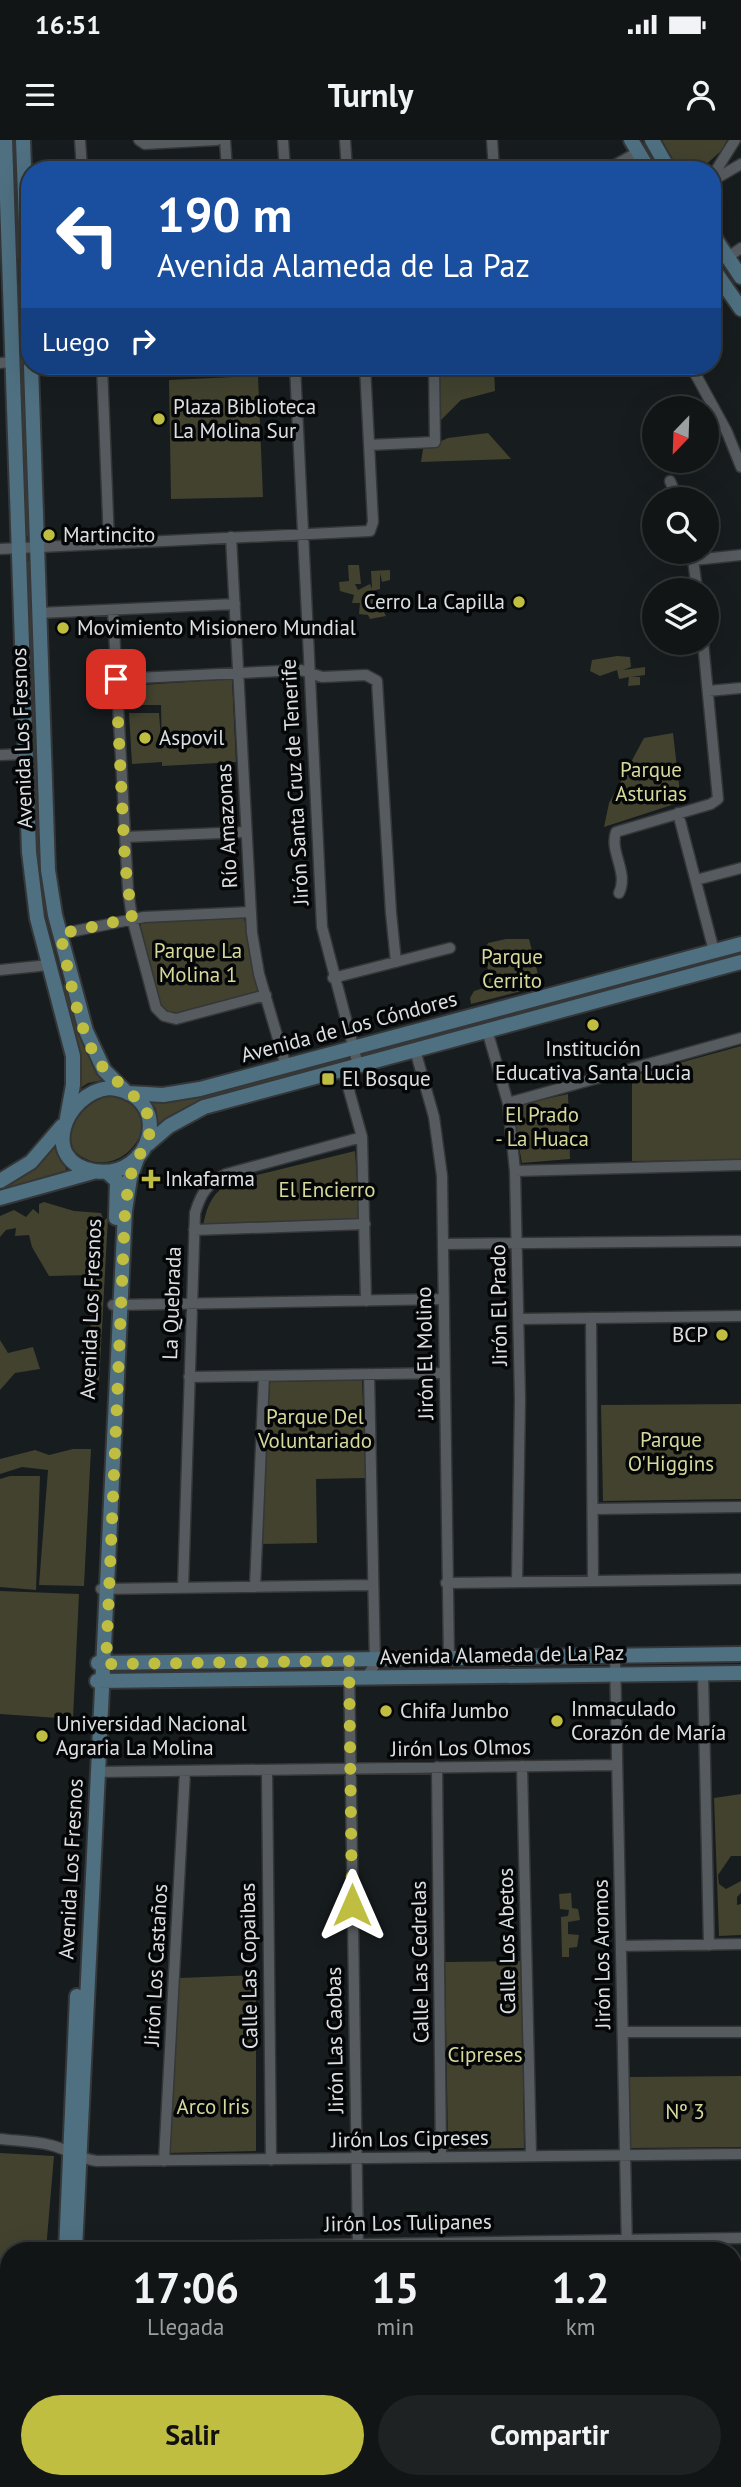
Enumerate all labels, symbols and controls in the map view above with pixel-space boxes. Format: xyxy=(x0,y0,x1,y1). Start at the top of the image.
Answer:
text: 16:51 xyxy=(35,8,101,41)
text: Turnly xyxy=(328,74,413,116)
icon: menu xyxy=(21,76,59,114)
icon: person xyxy=(682,76,720,114)
text: 190 m xyxy=(157,182,292,246)
icon: left xyxy=(42,189,133,280)
text: Avenida Alameda de La Paz xyxy=(157,244,530,286)
icon: right xyxy=(124,322,162,360)
text: Luego xyxy=(42,325,110,358)
place label: Plaza Biblioteca La Molina Sur xyxy=(173,393,316,444)
north arrow xyxy=(642,396,719,472)
map controls xyxy=(642,396,719,655)
marker: Plaza Biblioteca La Molina Sur xyxy=(151,411,167,427)
button: search xyxy=(642,487,719,564)
place label: Martincito xyxy=(63,521,155,548)
marker: Martincito xyxy=(41,527,57,543)
button: layers xyxy=(642,578,719,655)
place label: Cerro La Capilla xyxy=(364,588,505,615)
marker: Cerro La Capilla xyxy=(511,594,527,610)
place label: Movimiento Misionero Mundial xyxy=(77,614,356,641)
marker: Movimiento Misionero Mundial xyxy=(55,620,71,636)
street label: Avenida Los Fresnos xyxy=(5,647,38,829)
pin xyxy=(86,649,146,709)
street label: Jirón Santa Cruz de Tenerife xyxy=(275,658,314,907)
icon: arrive xyxy=(97,660,135,698)
place label: Aspovil xyxy=(159,724,224,751)
marker: Aspovil xyxy=(137,730,153,746)
park label: Parque Asturias xyxy=(615,756,687,807)
street label: Río Amazonas xyxy=(210,763,243,889)
park label: Parque La Molina 1 xyxy=(154,937,242,988)
park label: Parque Cerrito xyxy=(481,943,543,994)
street label: Avenida de Los Cóndores xyxy=(238,985,460,1068)
marker: Institución Educativa Santa Lucia xyxy=(585,1017,601,1033)
place label: Institución Educativa Santa Lucia xyxy=(495,1035,691,1086)
place label: El Bosque xyxy=(342,1065,431,1092)
marker: El Bosque xyxy=(320,1071,336,1087)
park label: El Prado - La Huaca xyxy=(495,1101,589,1152)
place label: Inkafarma xyxy=(165,1165,255,1192)
marker: Inkafarma xyxy=(143,1171,159,1187)
park label: El Encierro xyxy=(278,1176,376,1203)
street label: Avenida Los Fresnos xyxy=(74,1218,107,1400)
street label: Jirón El Prado xyxy=(484,1244,513,1367)
street label: La Quebrada xyxy=(156,1246,187,1360)
street label: Jirón El Molino xyxy=(410,1286,439,1421)
place label: BCP xyxy=(672,1321,708,1348)
marker: BCP xyxy=(714,1327,730,1343)
park label: Parque Del Voluntariado xyxy=(257,1403,372,1454)
park label: Parque O'Higgins xyxy=(628,1426,714,1477)
street label: Avenida Alameda de La Paz xyxy=(379,1639,625,1670)
place label: Inmaculado Corazón de María xyxy=(571,1695,726,1746)
place label: Chifa Jumbo xyxy=(400,1697,509,1724)
marker: Chifa Jumbo xyxy=(378,1703,394,1719)
place label: Universidad Nacional Agraria La Molina xyxy=(56,1710,247,1761)
marker: Inmaculado Corazón de María xyxy=(549,1713,565,1729)
marker: Universidad Nacional Agraria La Molina xyxy=(34,1728,50,1744)
street label: Jirón Los Olmos xyxy=(390,1733,531,1762)
street label: Avenida Los Fresnos xyxy=(52,1778,89,1960)
position arrow xyxy=(315,1868,389,1942)
street label: Calle Los Abetos xyxy=(492,1868,521,2014)
street label: Jirón Los Aromos xyxy=(587,1879,616,2030)
street label: Calle Las Cedrelas xyxy=(405,1881,434,2043)
street label: Jirón Los Castaños xyxy=(138,1883,173,2048)
street label: Calle Las Copaibas xyxy=(234,1883,263,2049)
street label: Jirón Las Caobas xyxy=(320,1967,349,2114)
park label: Cipreses xyxy=(447,2041,523,2068)
park label: Arco Iris xyxy=(177,2093,250,2120)
park label: Nº 3 xyxy=(665,2098,705,2125)
street label: Jirón Los Cipreses xyxy=(330,2124,489,2153)
street label: Jirón Los Tulipanes xyxy=(323,2208,492,2237)
text: 17:06 xyxy=(132,2260,239,2315)
text: 15 xyxy=(371,2260,419,2315)
text: 1.2 xyxy=(552,2260,610,2315)
text: Llegada xyxy=(147,2312,225,2341)
text: min xyxy=(377,2312,414,2341)
text: km xyxy=(566,2312,595,2341)
button: Salir xyxy=(21,2395,364,2475)
button: Compartir xyxy=(378,2395,721,2475)

